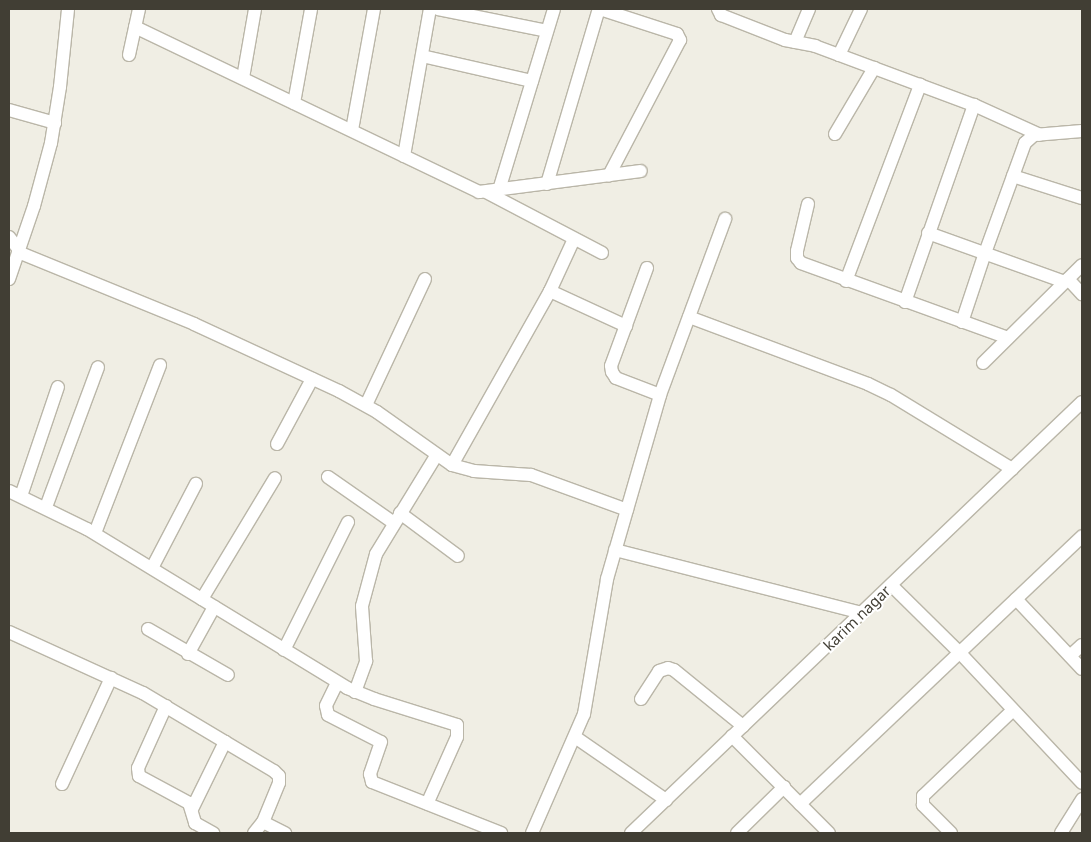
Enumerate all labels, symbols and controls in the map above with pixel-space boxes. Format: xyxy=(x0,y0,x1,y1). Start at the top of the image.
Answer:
street label: karim nagar xyxy=(820,582,894,654)

